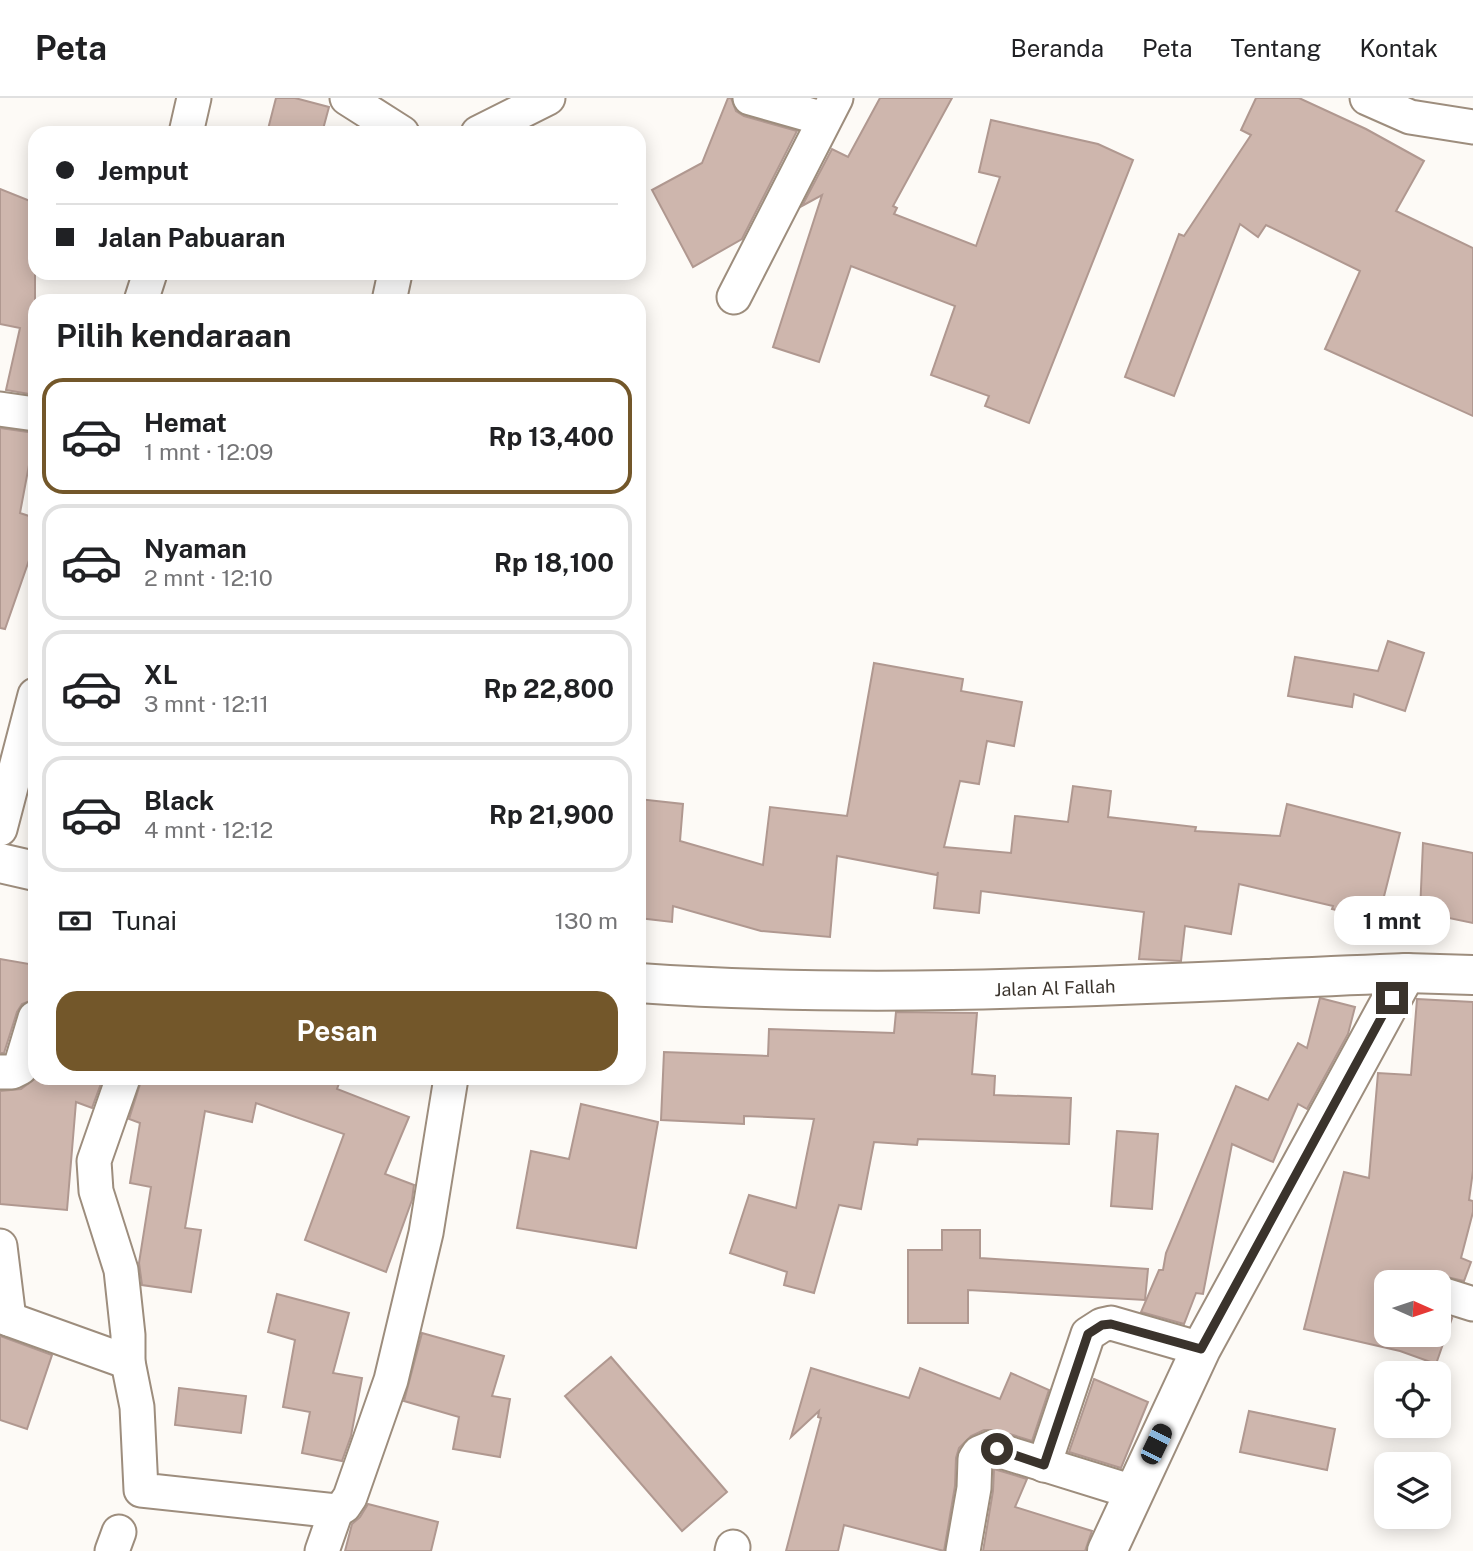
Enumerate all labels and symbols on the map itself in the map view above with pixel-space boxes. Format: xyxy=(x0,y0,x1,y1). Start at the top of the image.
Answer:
callout: 1 mnt xyxy=(1334,897,1450,946)
street label: Jalan Al Fallah xyxy=(994,975,1116,1000)
route end xyxy=(1376,982,1408,1014)
north arrow xyxy=(1374,1270,1451,1348)
car xyxy=(1138,1421,1175,1467)
route start xyxy=(981,1433,1013,1465)

